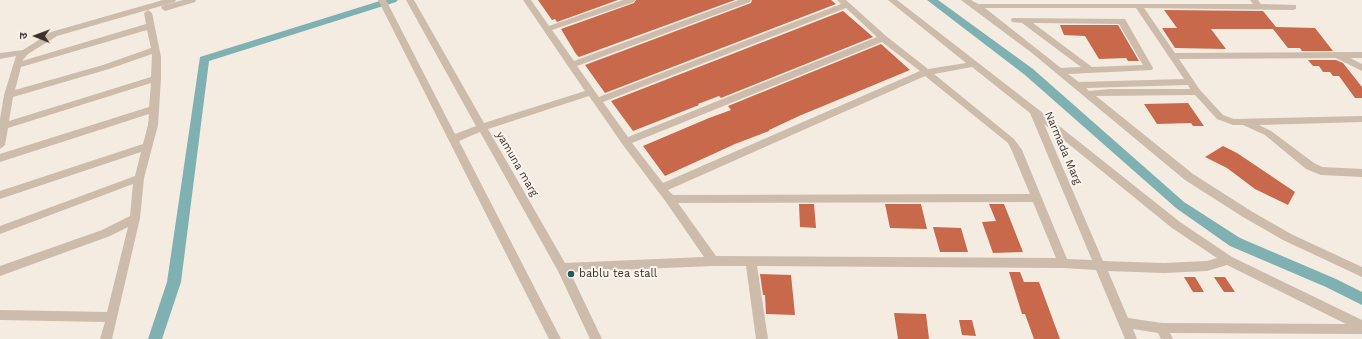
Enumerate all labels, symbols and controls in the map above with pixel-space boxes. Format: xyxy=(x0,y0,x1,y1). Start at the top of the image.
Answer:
north arrow xyxy=(16,16,56,56)
text: उ xyxy=(17,32,30,39)
street label: Narmada Marg xyxy=(1042,110,1084,186)
street label: yamuna marg xyxy=(493,129,541,199)
place label: bablu tea stall xyxy=(579,267,657,281)
marker: bablu tea stall xyxy=(566,269,576,279)

